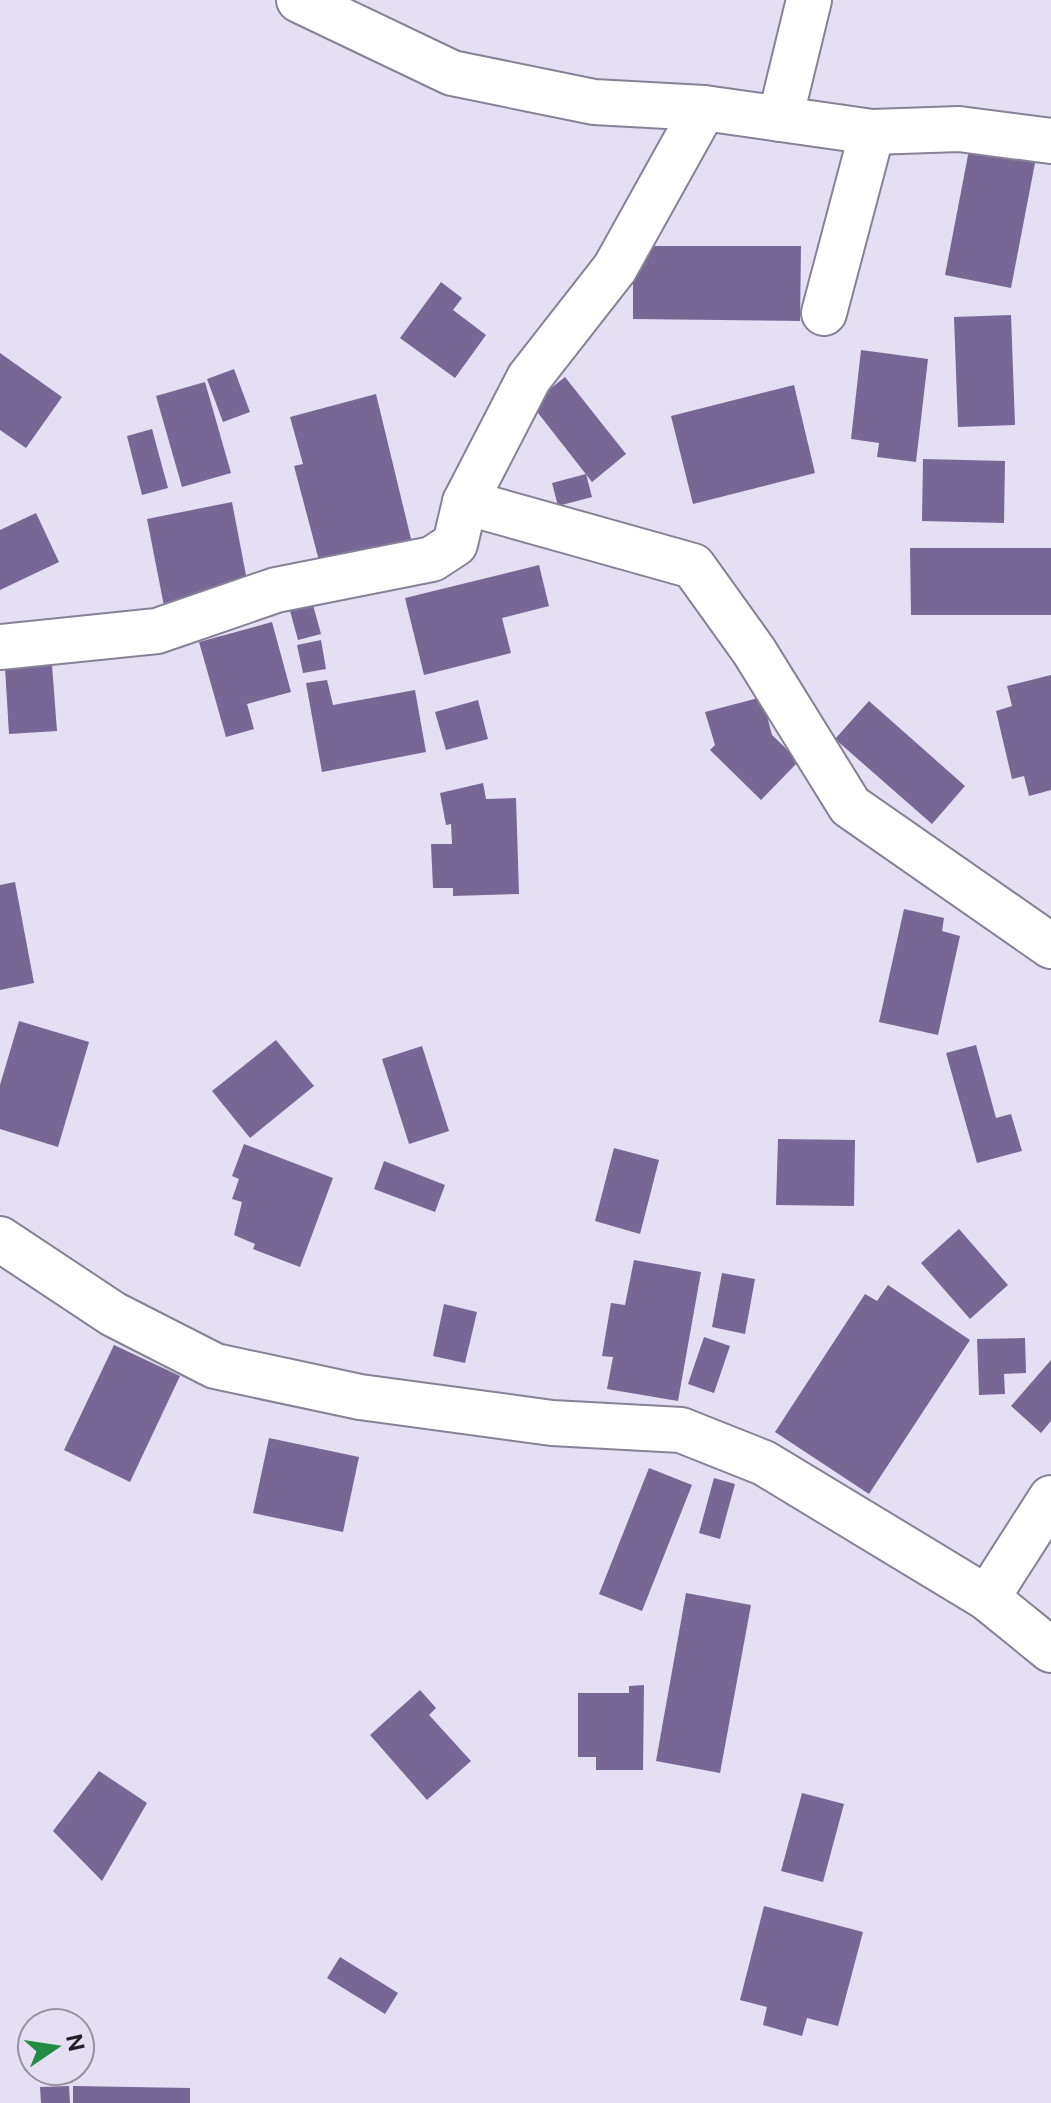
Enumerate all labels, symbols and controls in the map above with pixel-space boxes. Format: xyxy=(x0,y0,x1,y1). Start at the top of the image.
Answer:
north arrow xyxy=(16,2007,96,2087)
text: N xyxy=(61,2031,90,2054)

